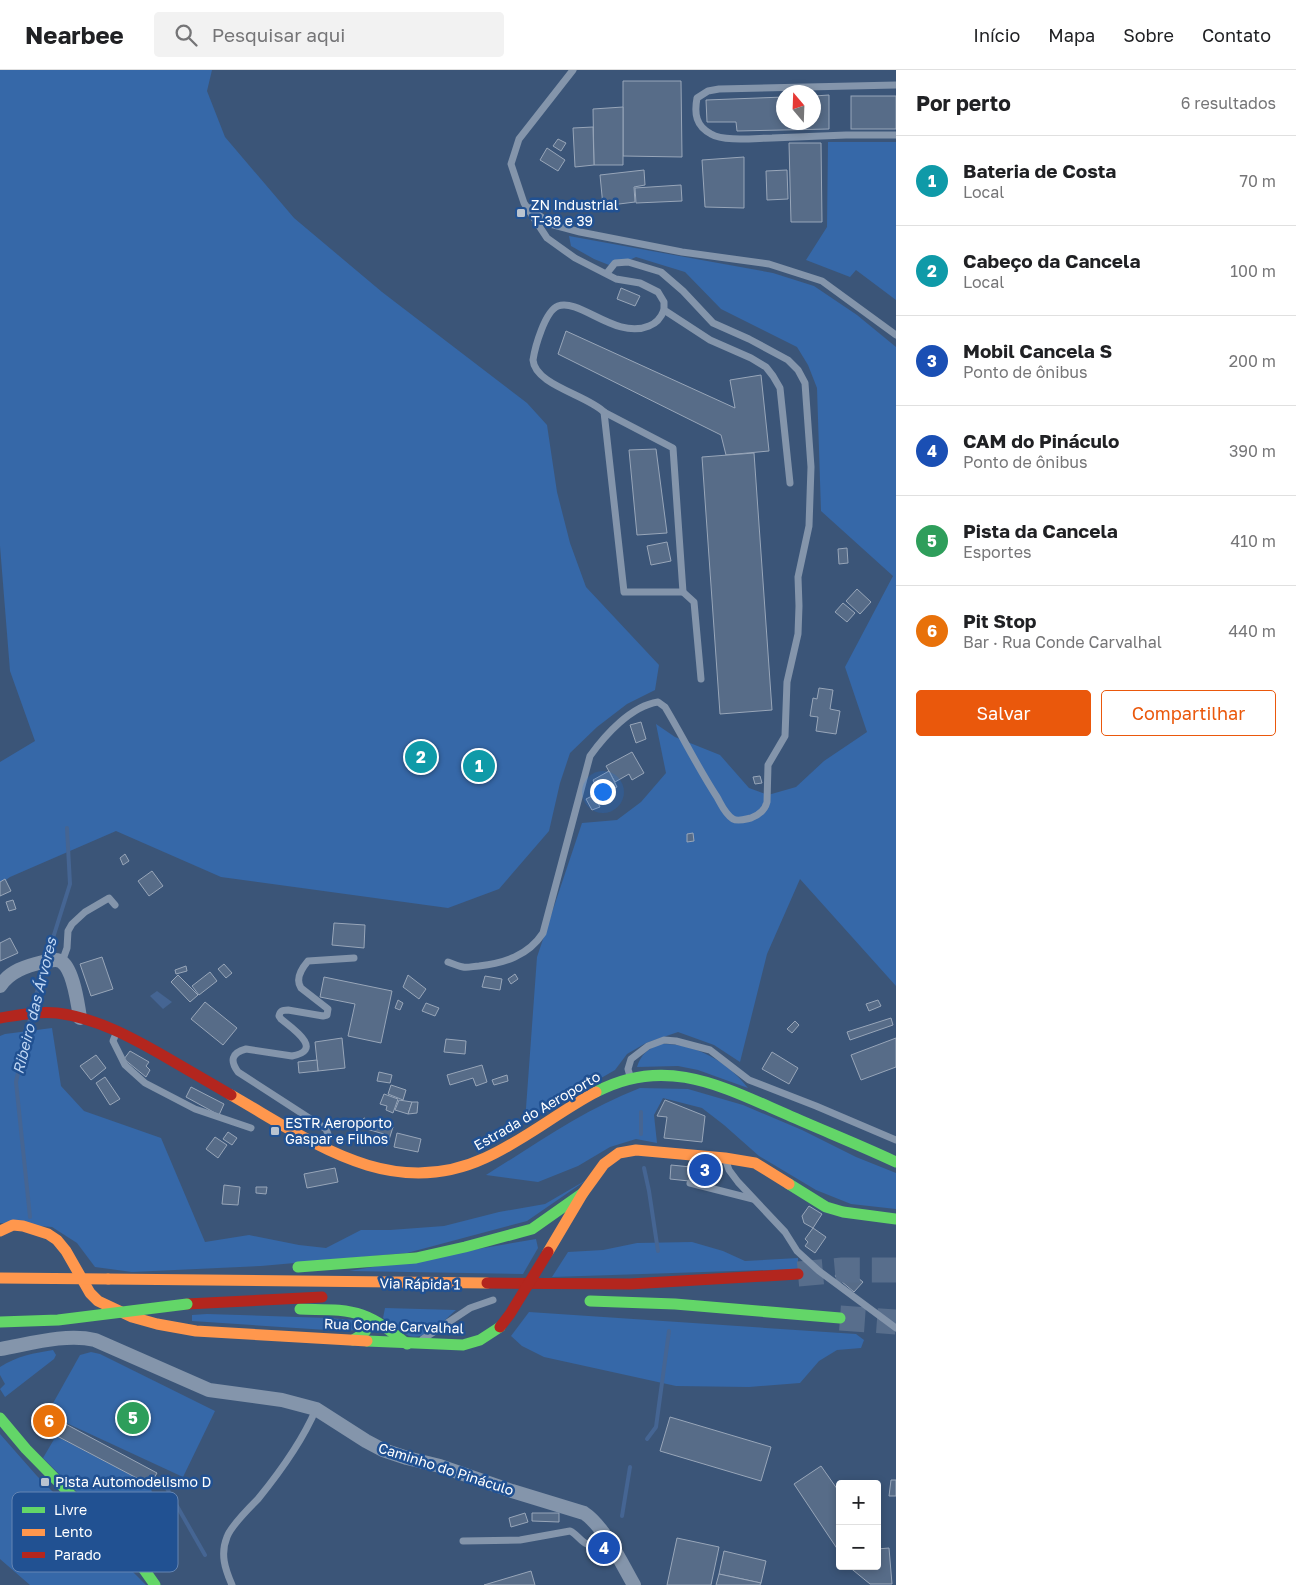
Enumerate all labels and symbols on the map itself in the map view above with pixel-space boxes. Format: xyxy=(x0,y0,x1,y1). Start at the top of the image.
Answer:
north arrow xyxy=(776,85,821,130)
place label: ZN Industrial T-38 e 39 xyxy=(531,196,618,229)
marker: ZN Industrial T-38 e 39 xyxy=(515,207,527,219)
pin: 2 xyxy=(405,738,437,776)
pin: 1 xyxy=(463,747,495,785)
your location xyxy=(590,779,616,805)
water label: Ribeiro das Árvores xyxy=(8,935,60,1076)
street label: Estrada do Aeroporto xyxy=(471,1067,603,1154)
place label: ESTR Aeroporto Gaspar e Filhos xyxy=(285,1114,392,1147)
marker: ESTR Aeroporto Gaspar e Filhos xyxy=(269,1125,281,1137)
pin: 3 xyxy=(689,1151,721,1189)
street label: Via Rápida 1 xyxy=(379,1274,461,1293)
street label: Rua Conde Carvalhal xyxy=(324,1315,464,1336)
pin: 5 xyxy=(117,1399,149,1437)
pin: 6 xyxy=(33,1402,65,1440)
street label: Caminho do Pináculo xyxy=(376,1439,516,1498)
place label: Pista Automodelismo D xyxy=(55,1473,211,1490)
marker: Pista Automodelismo D xyxy=(39,1476,51,1488)
legend xyxy=(12,1492,178,1572)
text: Livre xyxy=(54,1501,87,1518)
text: Lento xyxy=(54,1523,92,1540)
pin: 4 xyxy=(588,1529,620,1567)
text: Parado xyxy=(54,1546,101,1563)

